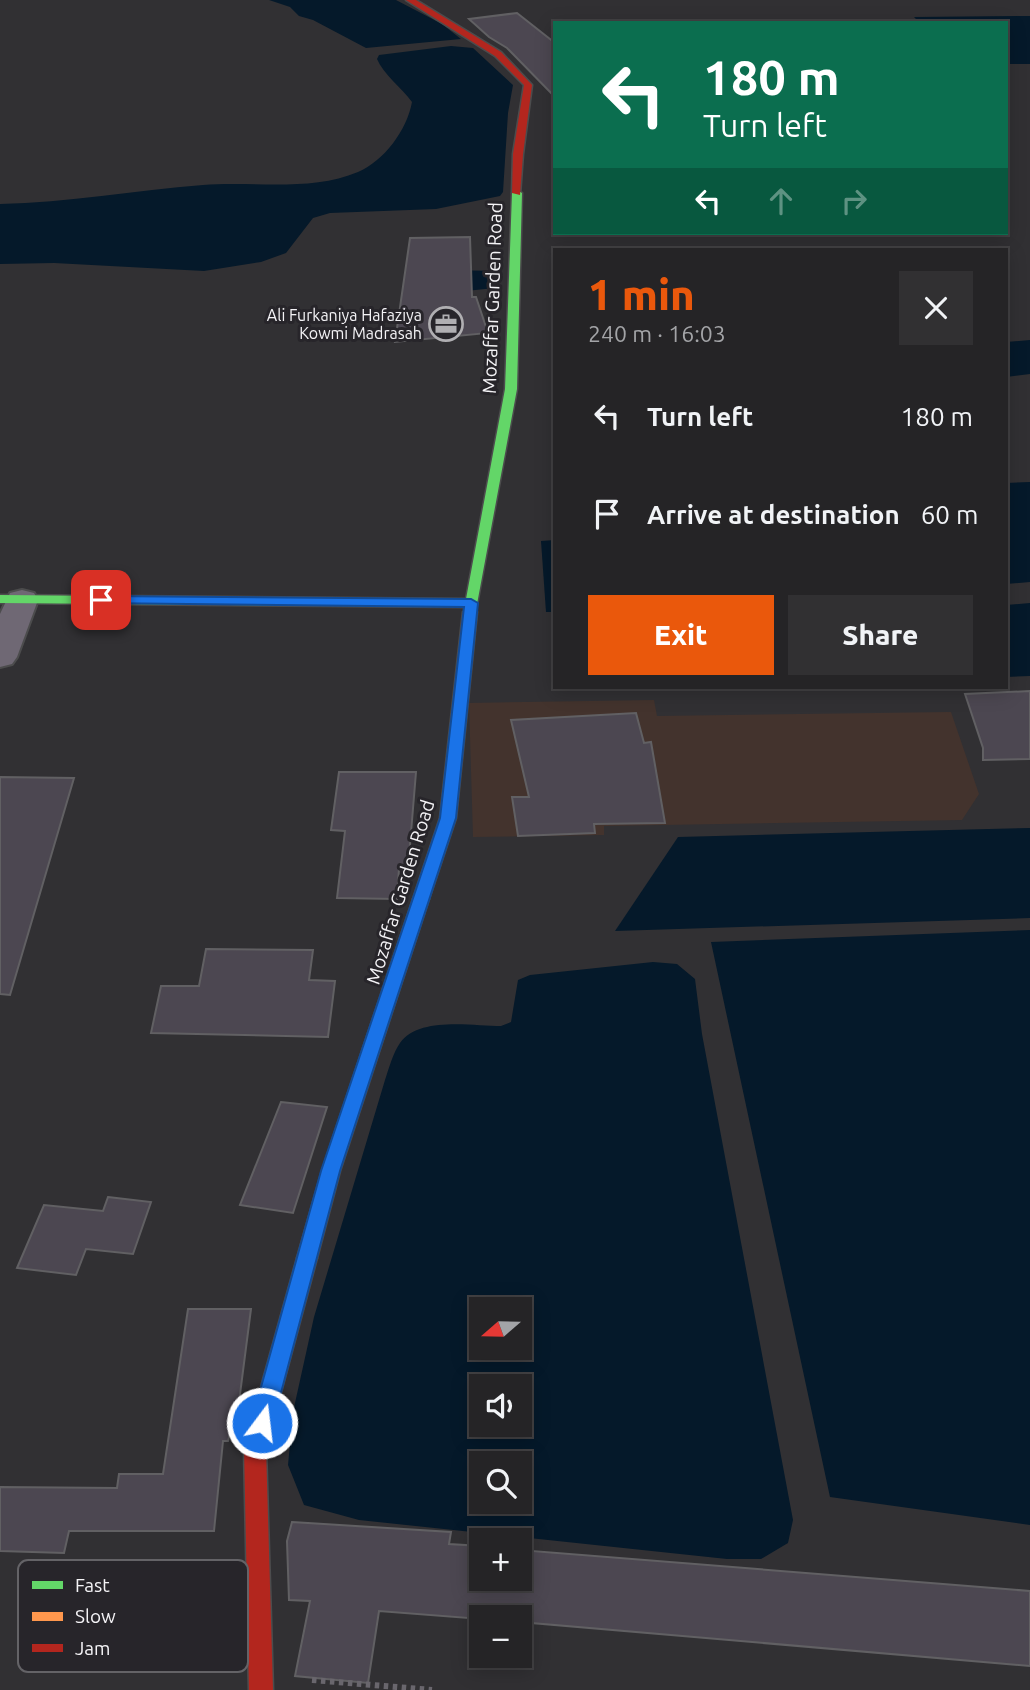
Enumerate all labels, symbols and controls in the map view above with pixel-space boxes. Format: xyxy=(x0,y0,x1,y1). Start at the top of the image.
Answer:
icon: left xyxy=(588,49,679,140)
text: 180 m xyxy=(703,49,840,104)
text: Turn left xyxy=(703,107,827,143)
icon: left xyxy=(689,182,727,220)
icon: ahead xyxy=(762,182,800,220)
icon: right xyxy=(835,182,873,220)
street label: Mozaffar Garden Road xyxy=(478,202,506,394)
text: 1 min xyxy=(588,271,695,318)
button: close xyxy=(899,271,973,345)
office icon: Ali Furkaniya Hafaziya Kowmi Madrasah xyxy=(427,305,465,343)
place label: Ali Furkaniya Hafaziya Kowmi Madrasah xyxy=(267,306,422,342)
text: 240 m · 16:03 xyxy=(588,321,726,346)
icon: left xyxy=(588,397,626,435)
text: Turn left xyxy=(647,402,753,431)
text: 180 m xyxy=(901,402,973,431)
icon: arrive xyxy=(588,495,626,533)
text: Arrive at destination xyxy=(647,500,900,529)
text: 60 m xyxy=(921,500,978,529)
pin xyxy=(71,570,131,630)
icon: arrive xyxy=(82,581,120,619)
button: Exit xyxy=(588,595,774,675)
button: Share xyxy=(788,595,973,675)
street label: Mozaffar Garden Road xyxy=(361,797,439,987)
north arrow xyxy=(469,1297,532,1360)
map controls xyxy=(469,1297,532,1668)
button: sound xyxy=(469,1374,532,1437)
position arrow xyxy=(225,1386,299,1460)
button: search xyxy=(469,1451,532,1514)
button: + xyxy=(469,1528,532,1591)
legend xyxy=(18,1560,248,1672)
text: Fast xyxy=(75,1574,110,1596)
text: Slow xyxy=(75,1605,116,1627)
button: − xyxy=(469,1605,532,1668)
text: Jam xyxy=(75,1637,111,1659)

